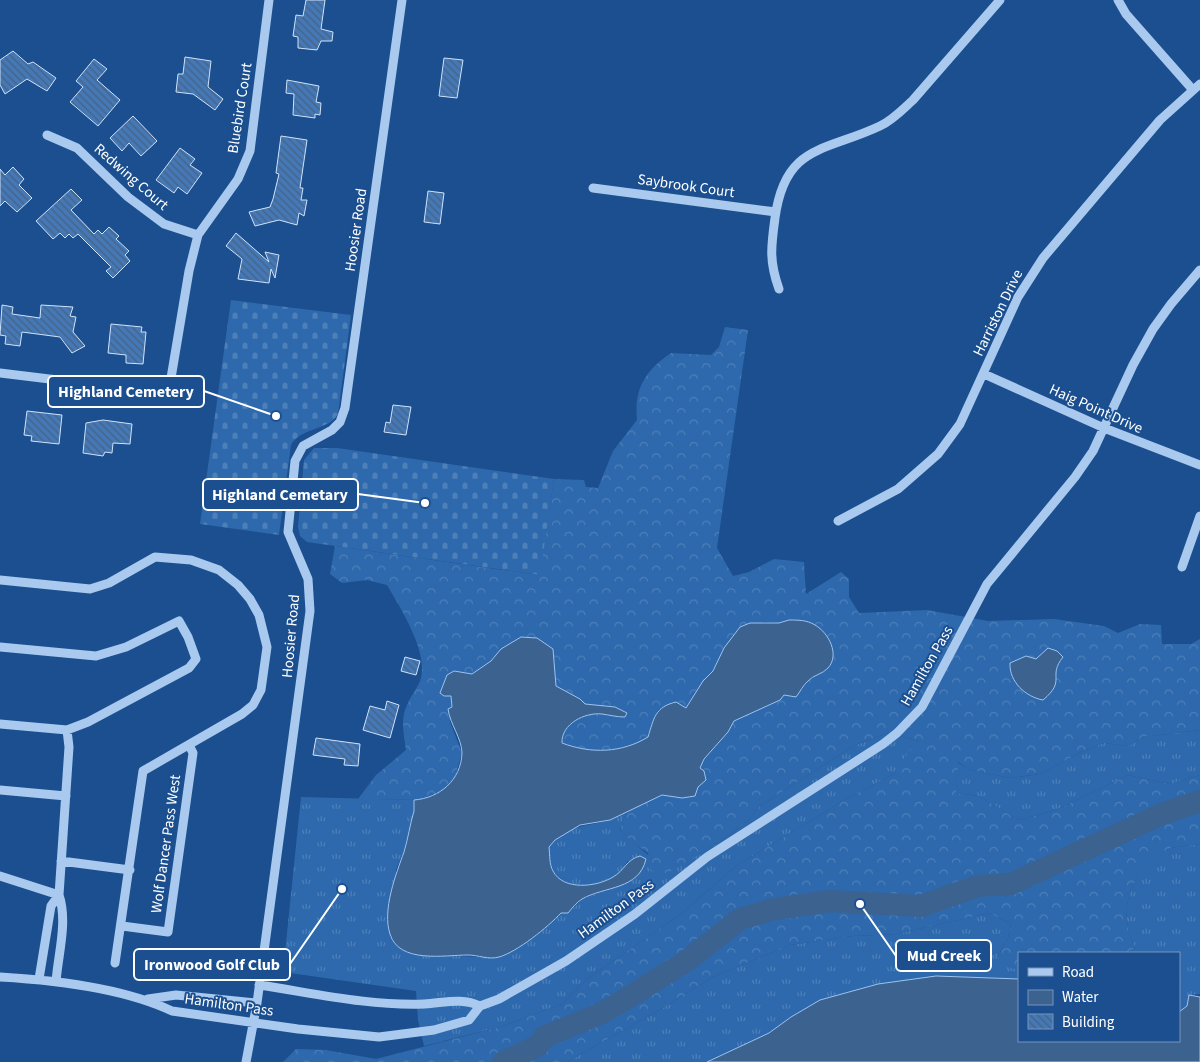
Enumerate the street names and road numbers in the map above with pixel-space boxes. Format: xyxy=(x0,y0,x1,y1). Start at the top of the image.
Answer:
street label: Bluebird Court xyxy=(222,61,258,155)
street label: Redwing Court xyxy=(89,139,173,215)
street label: Saybrook Court xyxy=(636,169,736,203)
street label: Hoosier Road xyxy=(340,187,372,273)
street label: Harriston Drive xyxy=(968,266,1028,360)
street label: Haig Point Drive xyxy=(1046,379,1146,439)
street label: Hoosier Road xyxy=(277,593,305,679)
street label: Hamilton Pass xyxy=(896,622,958,710)
street label: Wolf Dancer Pass West xyxy=(146,773,186,915)
street label: Hamilton Pass xyxy=(574,874,658,944)
street label: Hamilton Pass xyxy=(183,988,275,1022)

